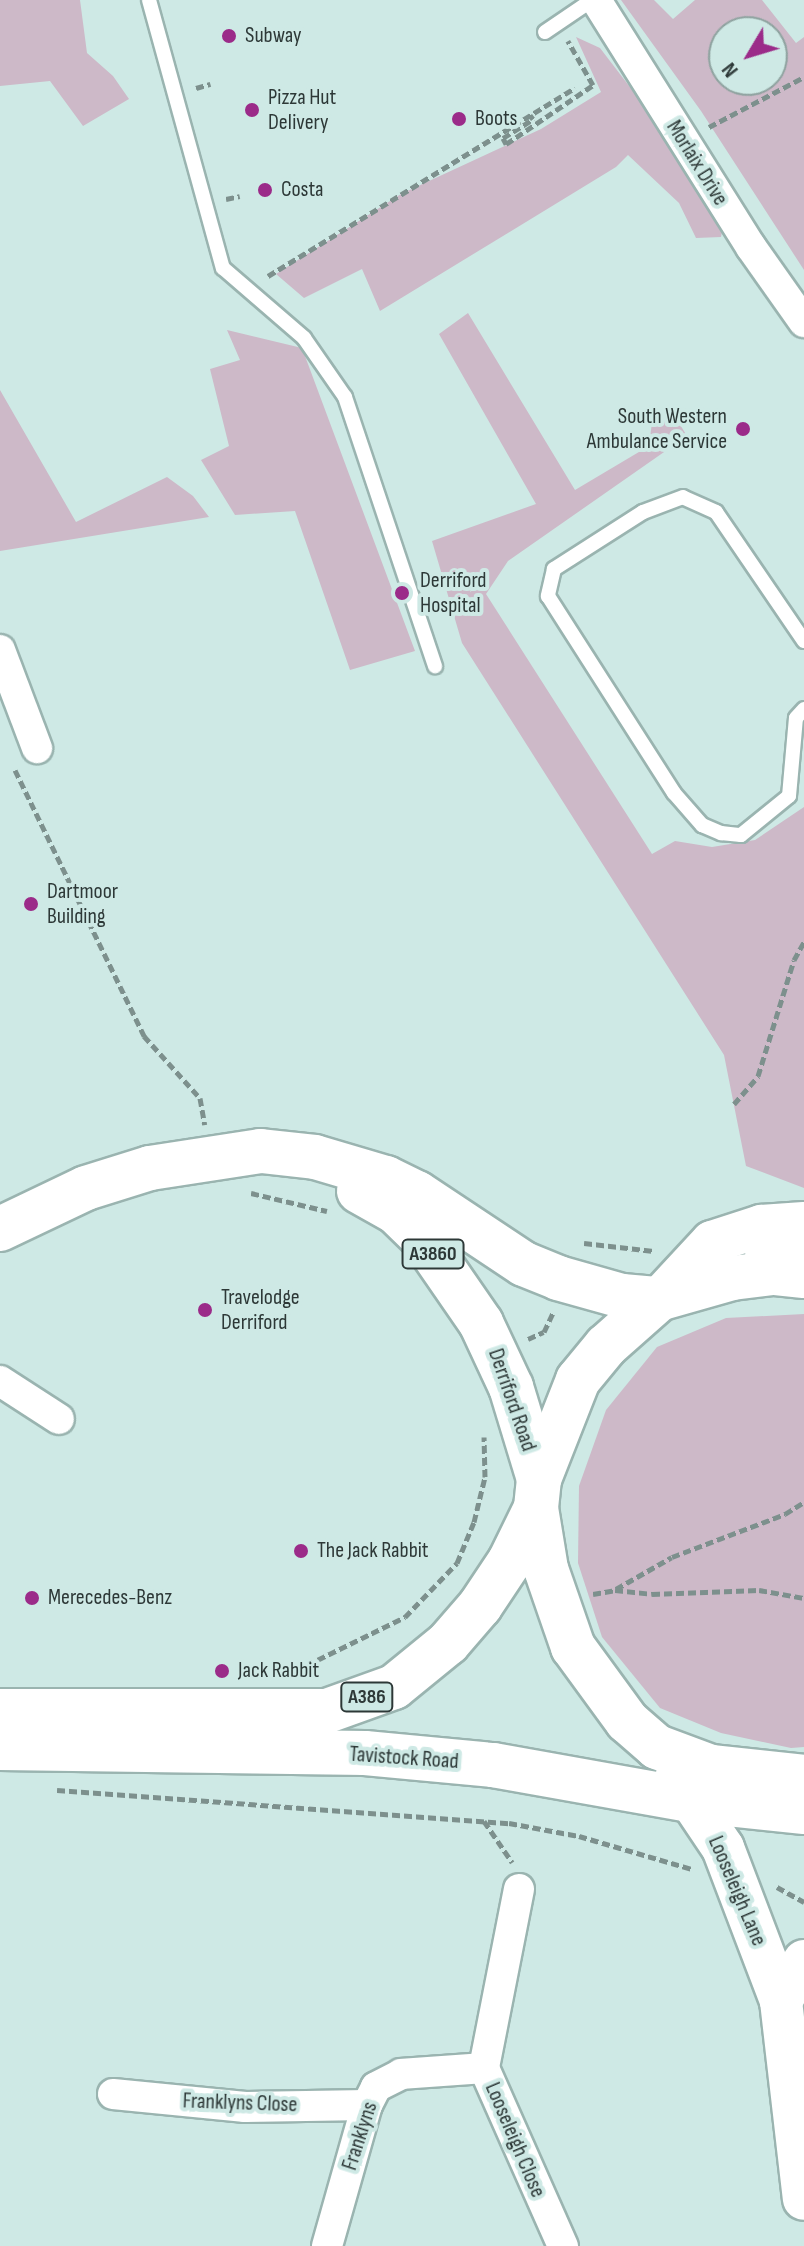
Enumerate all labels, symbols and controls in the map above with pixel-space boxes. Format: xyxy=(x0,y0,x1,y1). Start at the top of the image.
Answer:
north arrow xyxy=(708,16,788,96)
place label: Subway xyxy=(245,23,302,49)
marker: Subway xyxy=(220,27,238,45)
text: N xyxy=(716,57,745,83)
place label: Pizza Hut Delivery xyxy=(268,84,336,136)
marker: Pizza Hut Delivery xyxy=(243,101,261,119)
place label: Boots xyxy=(475,106,518,132)
marker: Boots xyxy=(450,110,468,128)
street label: Morlaix Drive xyxy=(661,116,733,210)
place label: Costa xyxy=(281,177,324,203)
marker: Costa xyxy=(256,181,274,199)
place label: South Western Ambulance Service xyxy=(587,403,727,454)
marker: South Western Ambulance Service xyxy=(734,420,752,438)
place label: Derriford Hospital xyxy=(420,567,487,618)
marker: Derriford Hospital xyxy=(391,582,413,604)
place label: Dartmoor Building xyxy=(47,878,118,930)
marker: Dartmoor Building xyxy=(22,895,40,913)
road number: A3860 xyxy=(401,1238,465,1270)
place label: Travelodge Derriford xyxy=(221,1284,300,1336)
marker: Travelodge Derriford xyxy=(196,1301,214,1319)
street label: Derriford Road xyxy=(482,1345,542,1455)
place label: The Jack Rabbit xyxy=(317,1538,429,1564)
marker: The Jack Rabbit xyxy=(292,1542,310,1560)
place label: Merecedes-Benz xyxy=(48,1585,172,1611)
marker: Merecedes-Benz xyxy=(23,1589,41,1607)
place label: Jack Rabbit xyxy=(238,1658,319,1684)
marker: Jack Rabbit xyxy=(213,1662,231,1680)
road number: A386 xyxy=(339,1681,395,1713)
street label: Tavistock Road xyxy=(349,1741,459,1775)
street label: Looseleigh Lane xyxy=(702,1832,772,1950)
street label: Looseleigh Close xyxy=(479,2079,551,2201)
street label: Franklyns Close xyxy=(182,2088,298,2118)
street label: Franklyns xyxy=(337,2098,383,2174)

